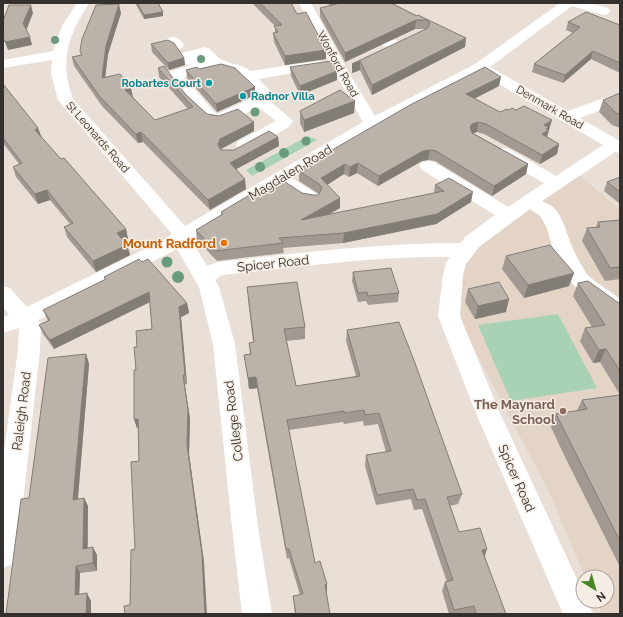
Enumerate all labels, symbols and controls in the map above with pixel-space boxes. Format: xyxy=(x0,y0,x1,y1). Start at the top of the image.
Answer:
street label: Wonford Road xyxy=(314,29,361,100)
place label: Robartes Court xyxy=(121,77,202,90)
marker: Robartes Court xyxy=(204,78,214,88)
street label: Denmark Road xyxy=(514,83,586,132)
place label: Radnor Villa xyxy=(251,90,315,103)
marker: Radnor Villa xyxy=(238,91,248,101)
street label: St Leonards Road xyxy=(63,99,132,176)
street label: Magdalen Road xyxy=(246,142,335,203)
place label: Mount Radford xyxy=(123,236,216,251)
marker: Mount Radford xyxy=(219,238,229,248)
street label: Spicer Road xyxy=(236,252,310,275)
street label: Raleigh Road xyxy=(9,371,34,451)
street label: College Road xyxy=(221,380,246,462)
place label: The Maynard School xyxy=(474,397,556,427)
marker: The Maynard School xyxy=(558,406,568,416)
street label: Spicer Road xyxy=(495,442,538,514)
north arrow xyxy=(575,569,615,609)
text: N xyxy=(593,589,608,604)

